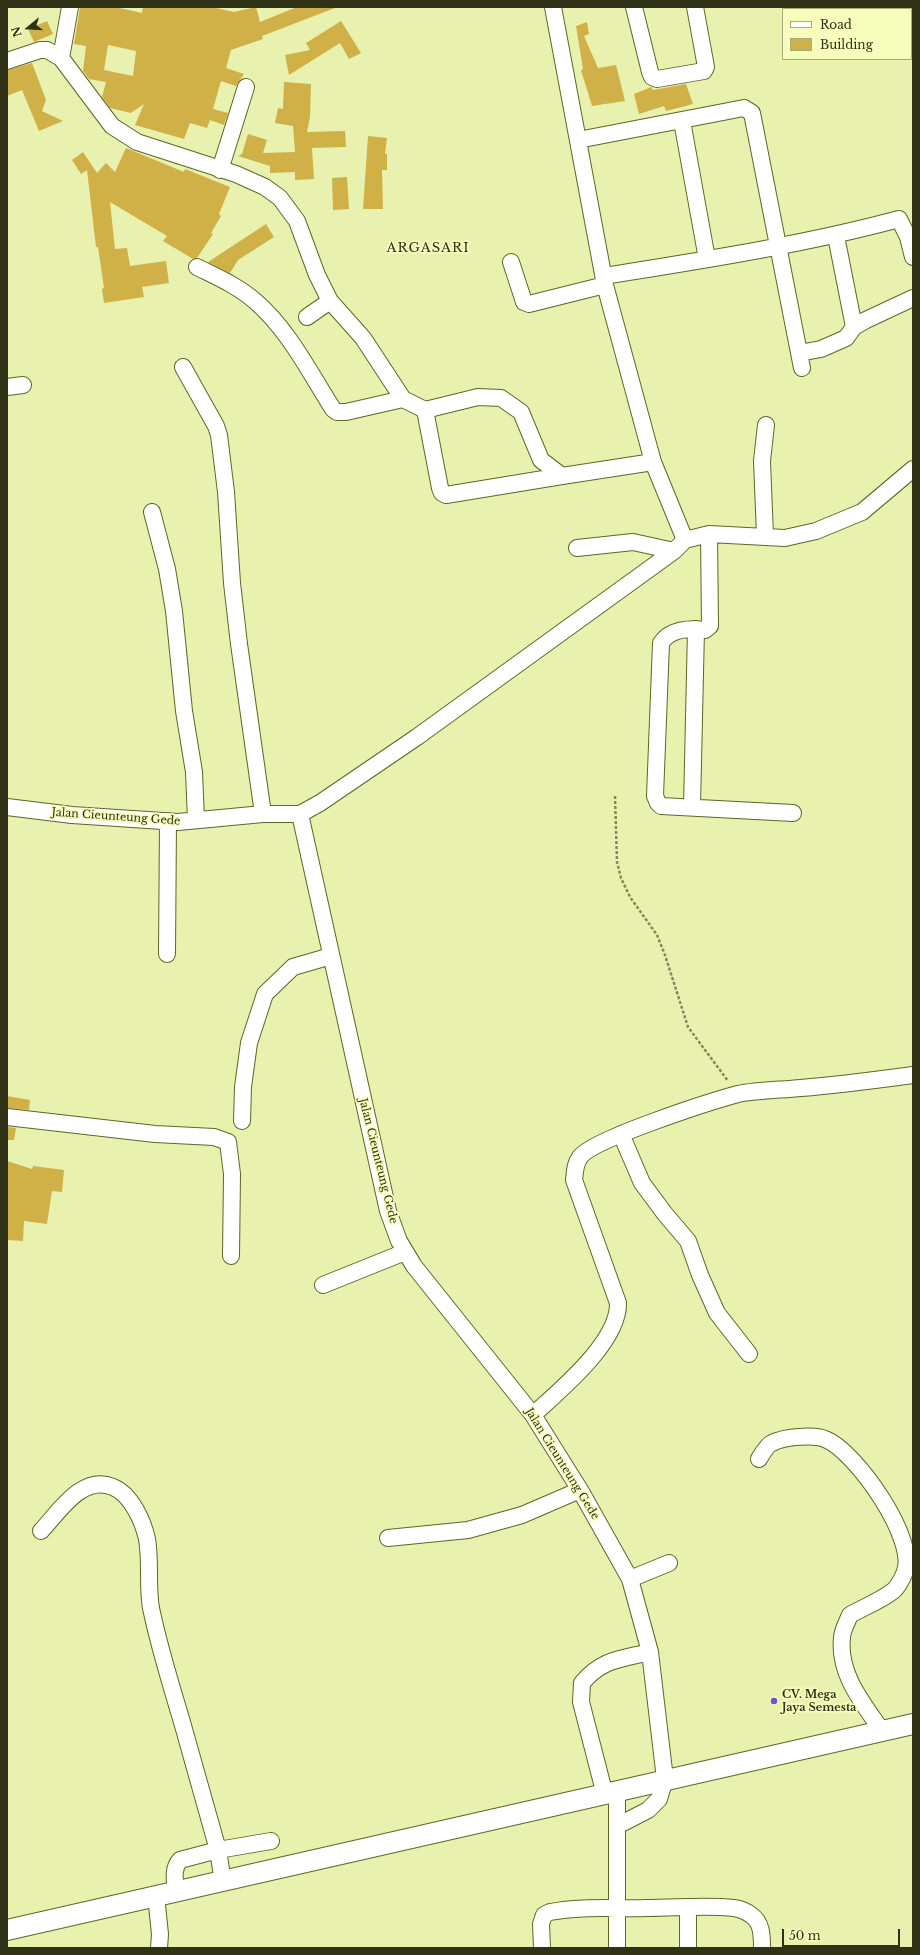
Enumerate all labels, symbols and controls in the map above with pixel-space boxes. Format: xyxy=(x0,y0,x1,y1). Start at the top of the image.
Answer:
north arrow xyxy=(8,8,48,48)
legend xyxy=(782,8,912,60)
text: Road xyxy=(820,17,852,32)
text: N xyxy=(8,25,25,39)
text: Building xyxy=(820,37,873,52)
district label: ARGASARI xyxy=(386,240,470,256)
street label: Jalan Cieunteung Gede xyxy=(51,806,181,828)
street label: Jalan Cieunteung Gede xyxy=(356,1097,400,1225)
street label: Jalan Cieunteung Gede xyxy=(522,1406,602,1522)
place label: CV. Mega Jaya Semesta xyxy=(782,1688,856,1714)
marker: CV. Mega Jaya Semesta xyxy=(769,1696,779,1706)
scale bar xyxy=(784,1921,902,1947)
text: 50 m xyxy=(789,1928,821,1943)

